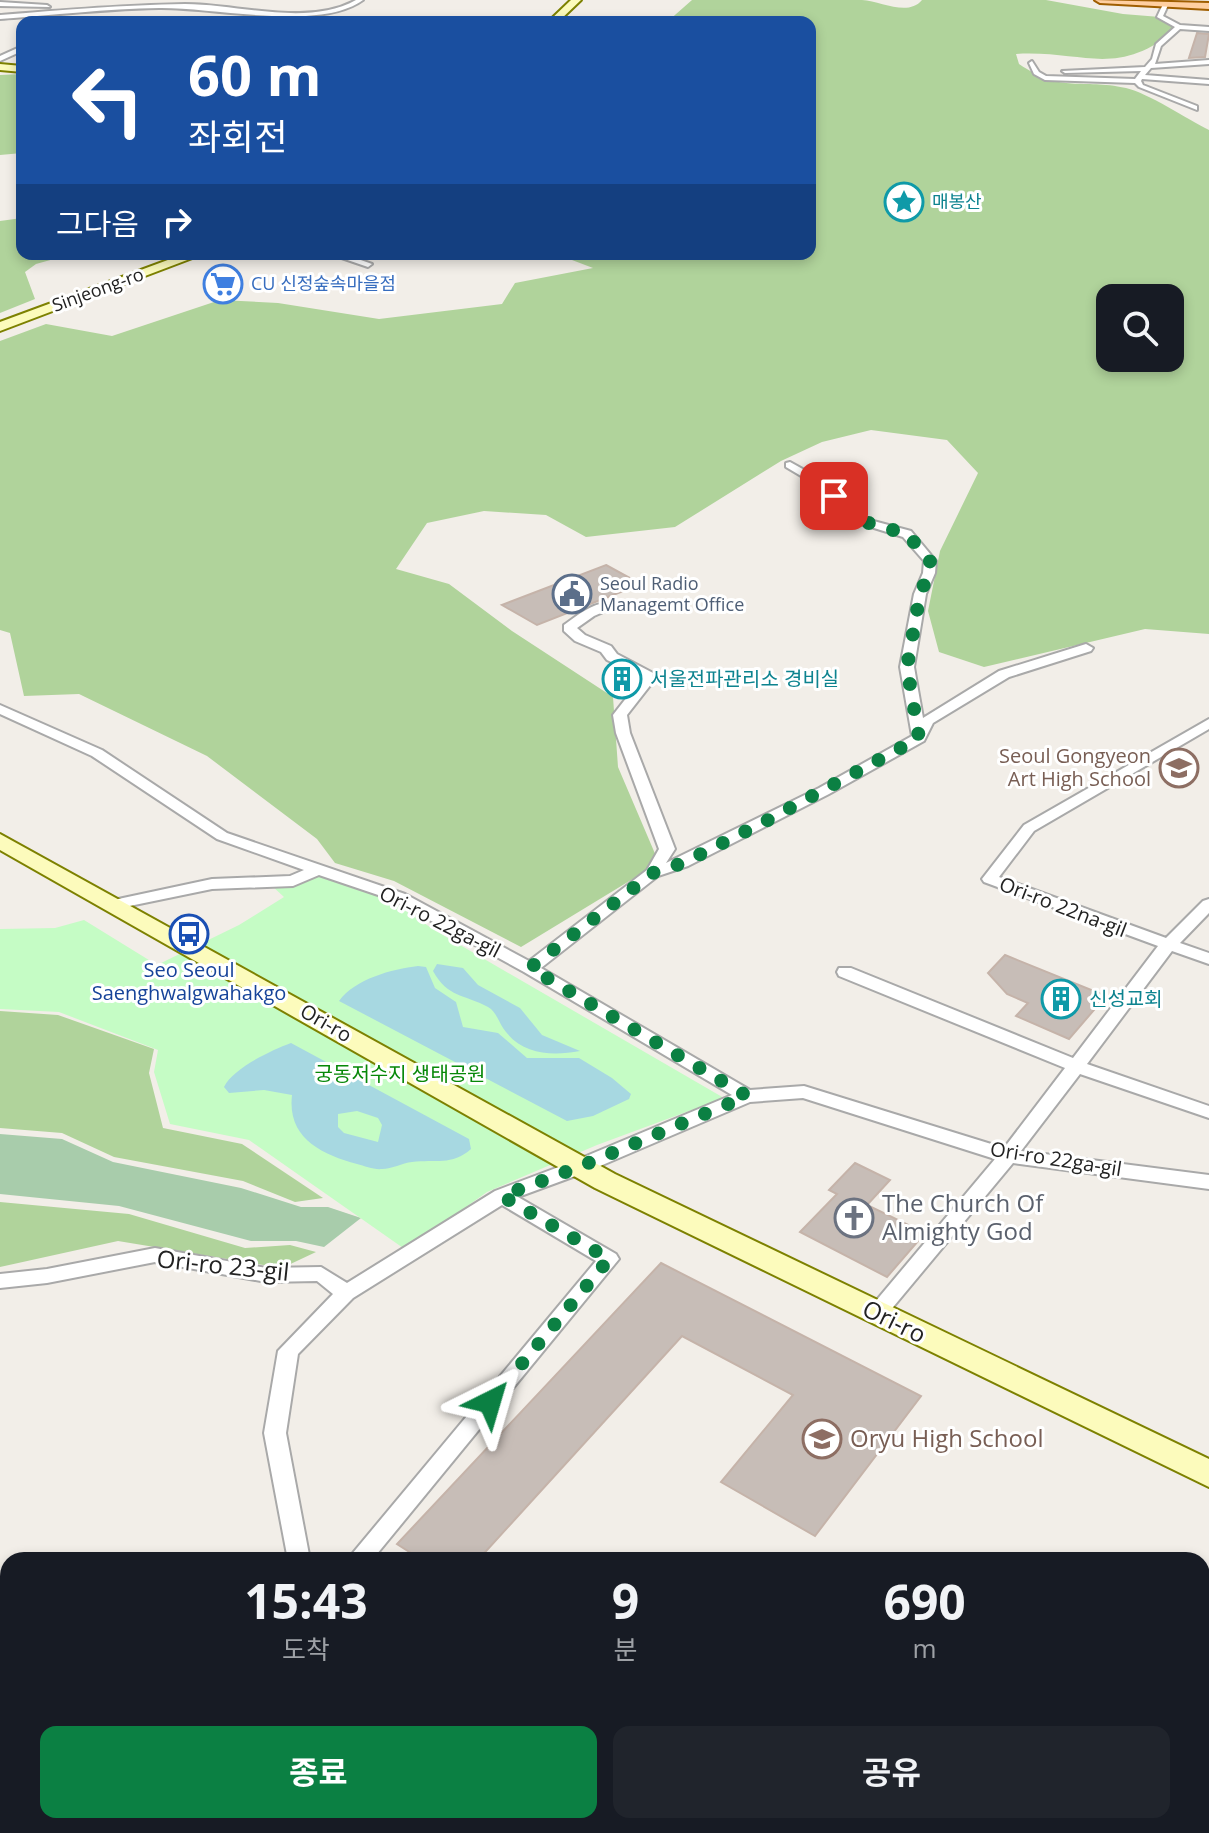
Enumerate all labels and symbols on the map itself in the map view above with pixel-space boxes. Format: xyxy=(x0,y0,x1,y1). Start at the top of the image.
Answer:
place icon: 매봉산 xyxy=(883,181,925,223)
place label: 매봉산 xyxy=(932,189,982,213)
street label: Sinjeong-ro xyxy=(49,261,147,317)
supermarket icon: CU 신정숲속마을점 xyxy=(202,263,244,305)
place label: CU 신정숲속마을점 xyxy=(251,271,396,295)
pin xyxy=(800,462,868,530)
place label: Seoul Radio Managemt Office xyxy=(600,571,744,616)
public building icon: Seoul Radio Managemt Office xyxy=(551,573,593,615)
building icon: 서울전파관리소 경비실 xyxy=(601,658,643,700)
place label: 서울전파관리소 경비실 xyxy=(650,665,839,692)
place label: Seoul Gongyeon Art High School xyxy=(999,742,1151,792)
school or university icon: Seoul Gongyeon Art High School xyxy=(1158,747,1200,789)
street label: Ori-ro 22na-gil xyxy=(996,870,1131,943)
street label: Ori-ro 22ga-gil xyxy=(375,879,506,964)
bus stop icon: Seo Seoul Saenghwalgwahakgo xyxy=(168,913,210,955)
place label: Seo Seoul Saenghwalgwahakgo xyxy=(92,956,286,1006)
building icon: 신성교회 xyxy=(1040,978,1082,1020)
place label: 신성교회 xyxy=(1089,985,1163,1012)
street label: Ori-ro xyxy=(296,997,357,1048)
park label: 궁동저수지 생태공원 xyxy=(315,1060,485,1087)
street label: Ori-ro 22ga-gil xyxy=(988,1135,1124,1182)
place label: The Church Of Almighty God xyxy=(882,1186,1045,1247)
church icon: The Church Of Almighty God xyxy=(833,1197,875,1239)
street label: Ori-ro 23-gil xyxy=(155,1241,291,1288)
street label: Ori-ro xyxy=(858,1291,932,1350)
position arrow xyxy=(448,1360,532,1444)
school or university icon: Oryu High School xyxy=(801,1418,843,1460)
place label: Oryu High School xyxy=(850,1421,1044,1454)

